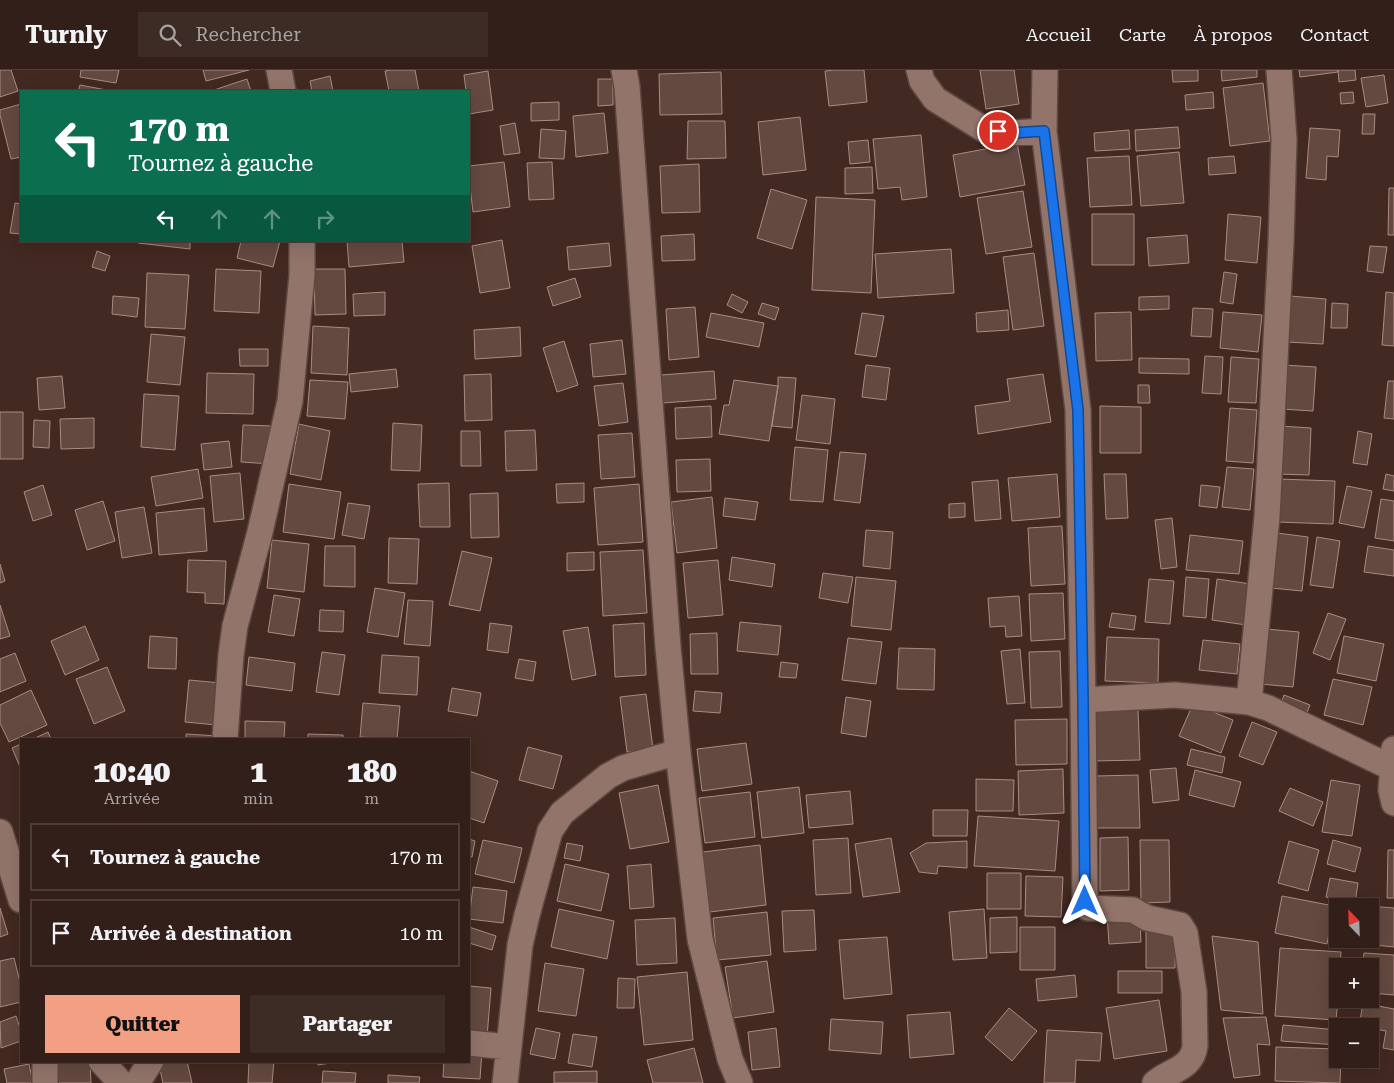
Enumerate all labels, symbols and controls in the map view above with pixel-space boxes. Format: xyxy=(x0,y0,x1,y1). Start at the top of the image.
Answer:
search box xyxy=(138,12,488,57)
text: Turnly xyxy=(25,21,108,49)
icon: search xyxy=(156,21,184,49)
text: Rechercher xyxy=(196,23,301,46)
text: Accueil xyxy=(1026,24,1091,45)
text: Carte xyxy=(1119,24,1166,45)
text: À propos xyxy=(1194,24,1272,45)
text: Contact xyxy=(1300,24,1369,45)
text: 170 m xyxy=(128,109,229,150)
icon: left xyxy=(45,110,110,175)
pin xyxy=(977,110,1019,152)
icon: arrive xyxy=(984,117,1012,145)
text: Tournez à gauche xyxy=(128,151,313,176)
icon: left xyxy=(152,205,180,233)
icon: ahead xyxy=(205,205,233,233)
icon: ahead xyxy=(258,205,286,233)
icon: right xyxy=(311,205,339,233)
text: 10:40 xyxy=(93,754,170,789)
text: 1 xyxy=(250,754,267,789)
text: 180 xyxy=(346,754,397,789)
text: Arrivée xyxy=(104,789,160,808)
text: min xyxy=(243,789,273,808)
text: m xyxy=(364,789,379,808)
icon: left xyxy=(47,843,75,871)
text: Tournez à gauche xyxy=(90,846,260,869)
text: 170 m xyxy=(389,846,443,869)
position arrow xyxy=(1058,874,1110,926)
north arrow xyxy=(1329,898,1379,948)
map controls xyxy=(1329,898,1379,1068)
icon: arrive xyxy=(47,919,75,947)
text: Arrivée à destination xyxy=(90,922,292,945)
text: 10 m xyxy=(400,922,443,945)
button: + xyxy=(1329,958,1379,1008)
button: Quitter xyxy=(45,995,240,1053)
button: Partager xyxy=(250,995,445,1053)
button: − xyxy=(1329,1018,1379,1068)

